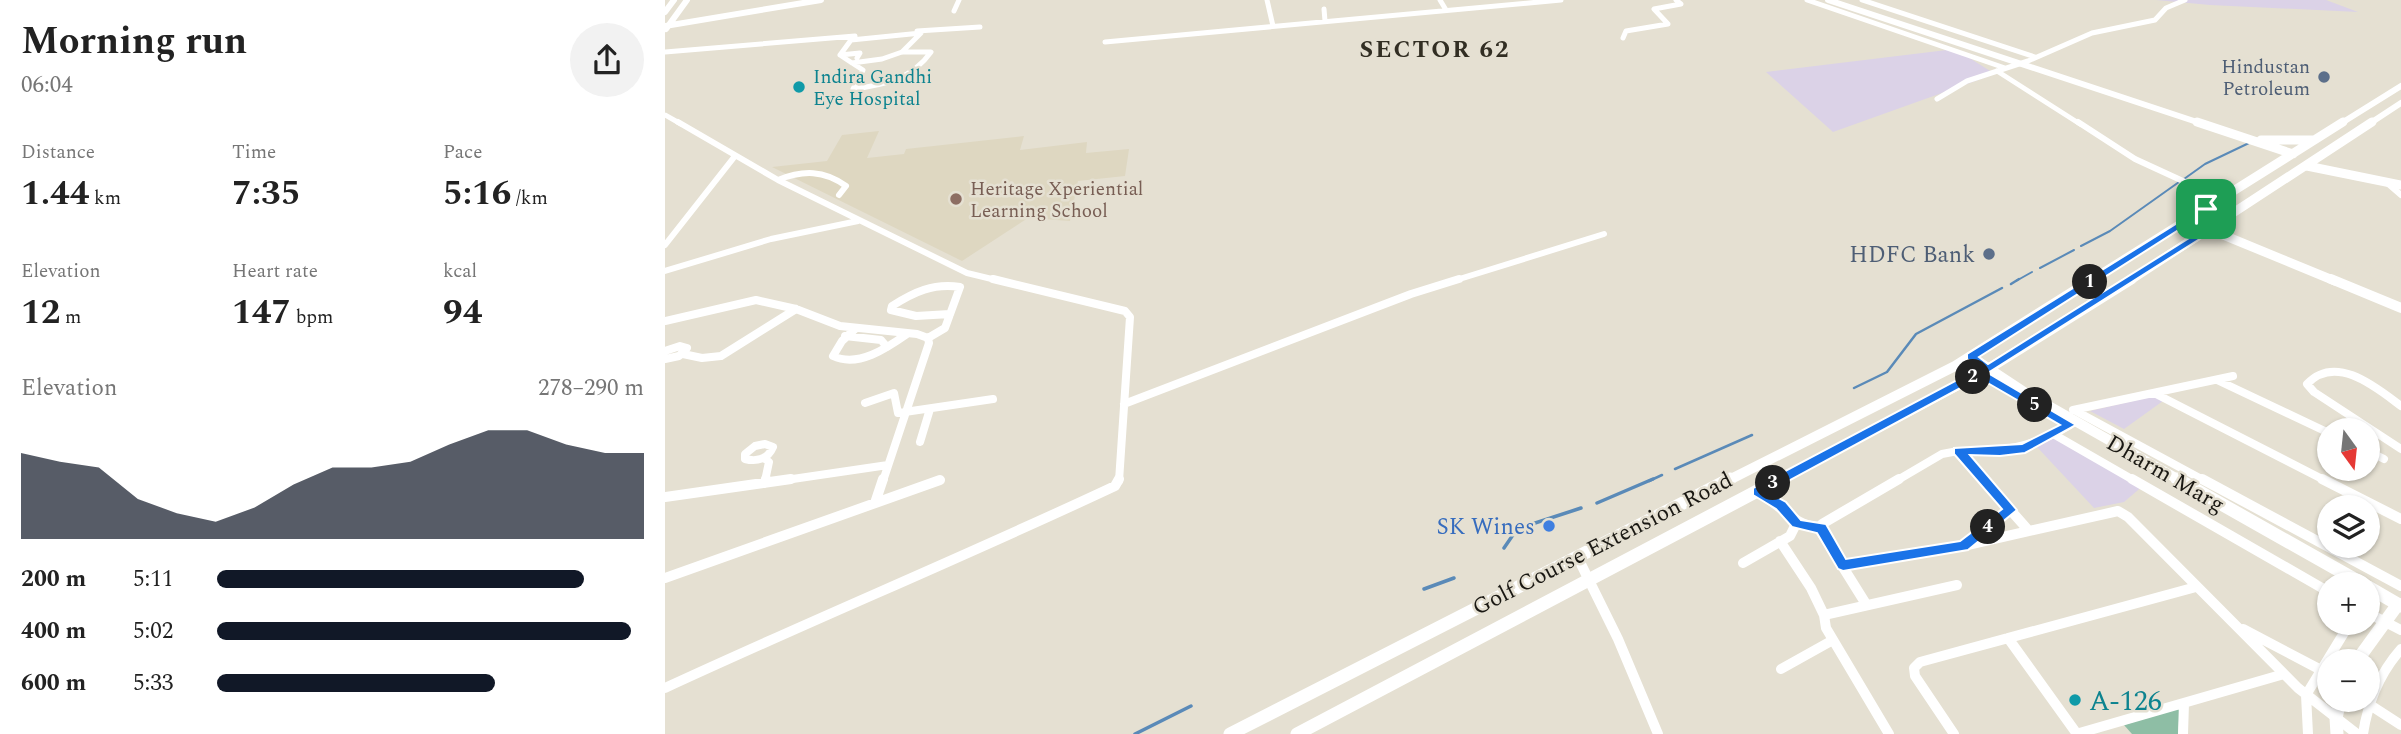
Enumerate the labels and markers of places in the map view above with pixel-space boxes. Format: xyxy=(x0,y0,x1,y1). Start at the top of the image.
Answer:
place label: Hindustan Petroleum xyxy=(2221,53,2310,104)
place label: Indira Gandhi Eye Hospital xyxy=(813,63,932,114)
marker: Hindustan Petroleum xyxy=(2316,69,2332,85)
marker: Indira Gandhi Eye Hospital xyxy=(791,79,807,95)
place label: Heritage Xperiential Learning School xyxy=(970,175,1143,226)
pin xyxy=(2176,179,2236,239)
marker: Heritage Xperiential Learning School xyxy=(948,191,964,207)
place label: HDFC Bank xyxy=(1849,238,1975,273)
marker: HDFC Bank xyxy=(1981,246,1997,262)
pin: 1 xyxy=(2073,264,2107,300)
pin: 2 xyxy=(1955,360,1991,394)
pin: 5 xyxy=(2017,388,2053,422)
pin: 3 xyxy=(1755,466,1791,500)
place label: SK Wines xyxy=(1437,510,1535,545)
pin: 4 xyxy=(1971,510,2005,544)
marker: SK Wines xyxy=(1541,518,1557,534)
place label: A-126 xyxy=(2089,680,2162,723)
marker: A-126 xyxy=(2067,692,2083,708)

